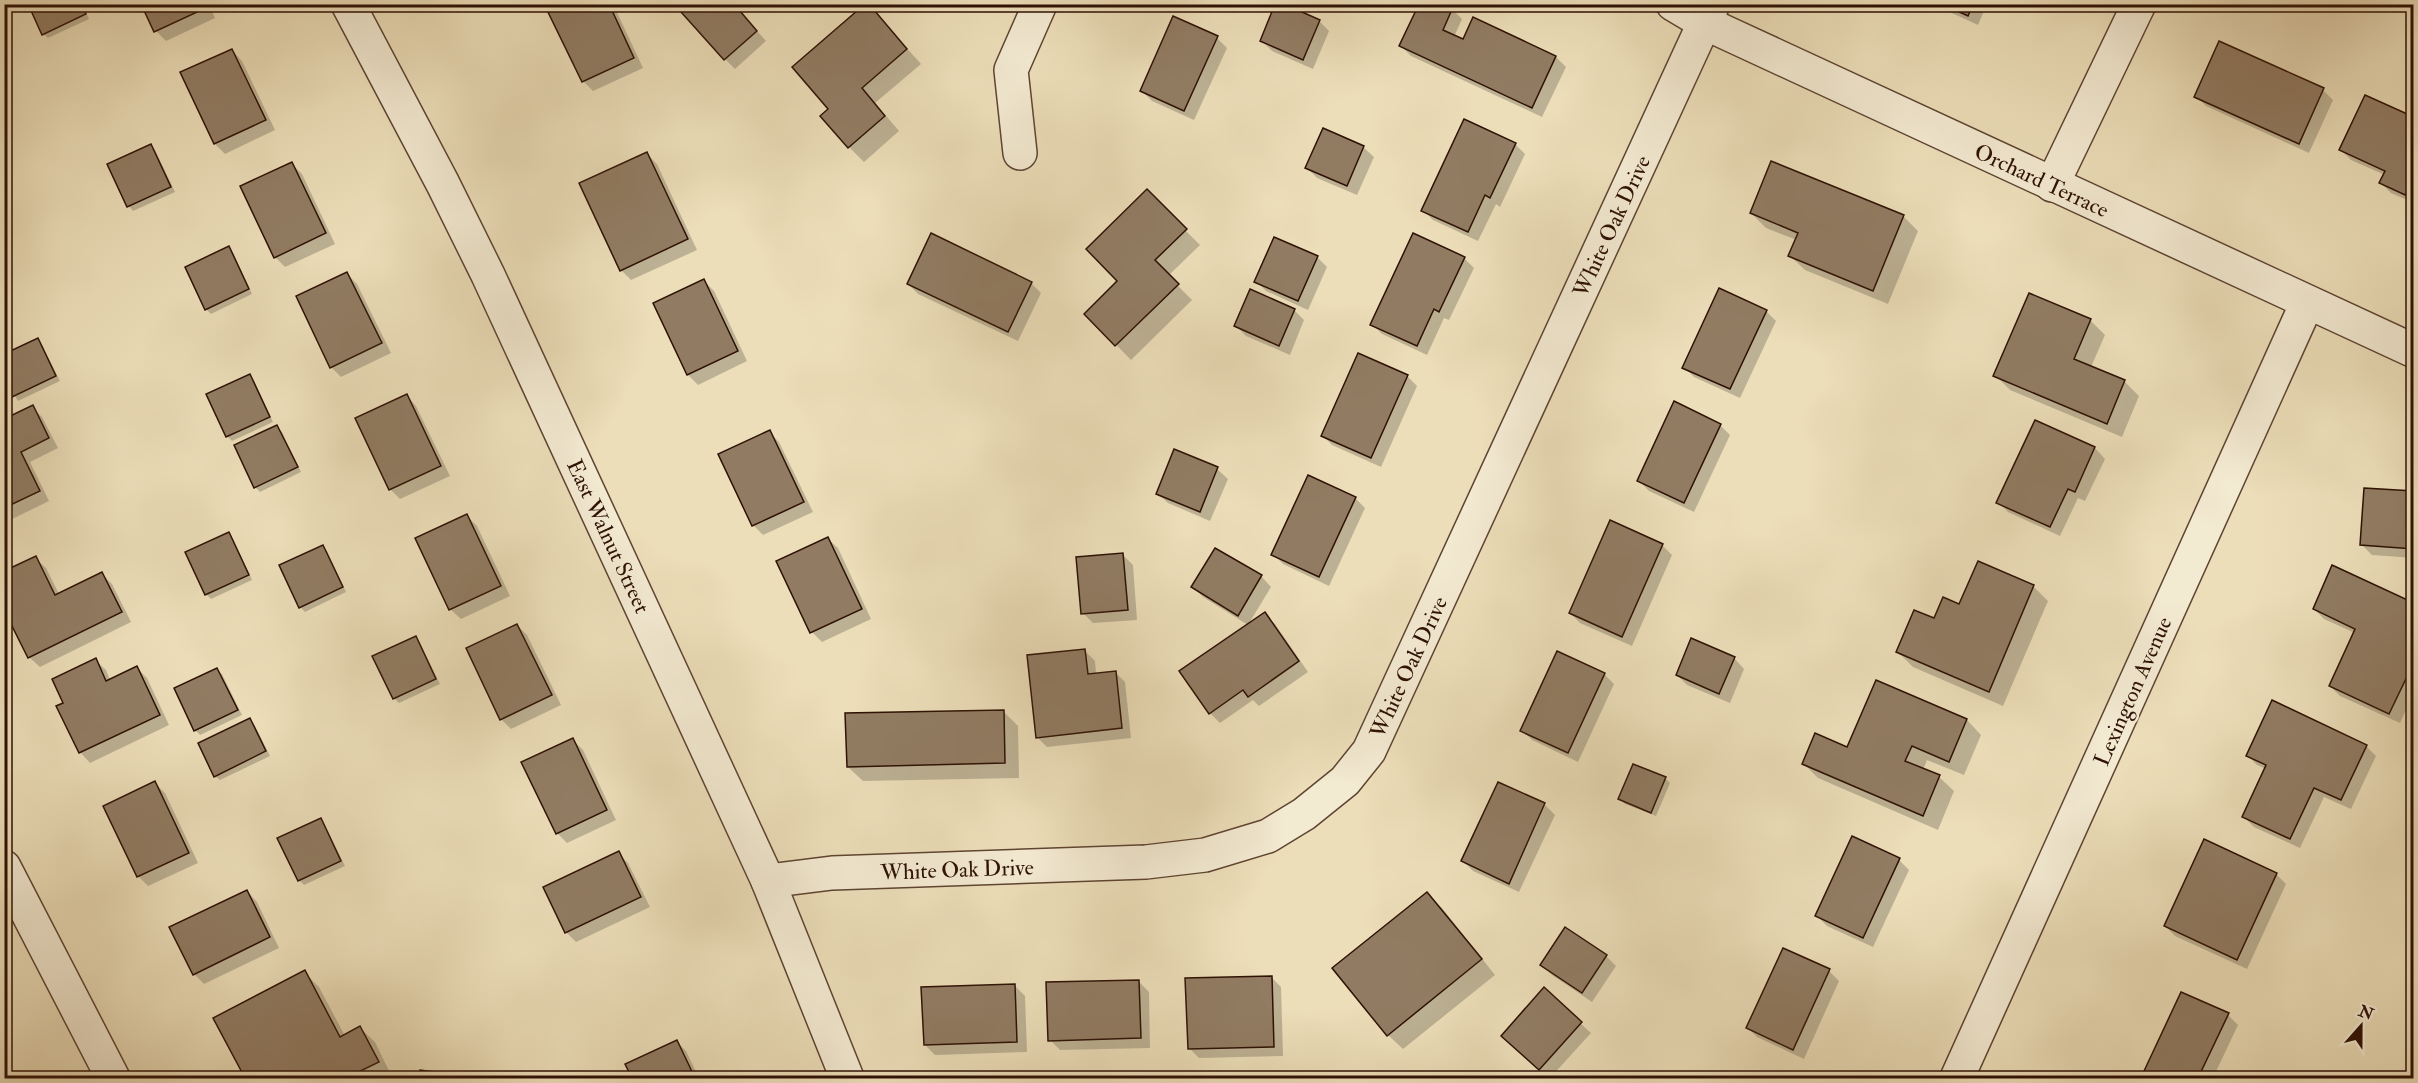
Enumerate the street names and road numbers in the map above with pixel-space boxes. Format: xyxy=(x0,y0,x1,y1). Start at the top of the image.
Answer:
street label: Orchard Terrace xyxy=(1970,138,2113,224)
street label: White Oak Drive xyxy=(1566,151,1657,303)
street label: East Walnut Street xyxy=(560,455,656,618)
street label: White Oak Drive xyxy=(1363,592,1454,744)
street label: Lexington Avenue xyxy=(2088,613,2178,770)
street label: White Oak Drive xyxy=(879,853,1034,887)

